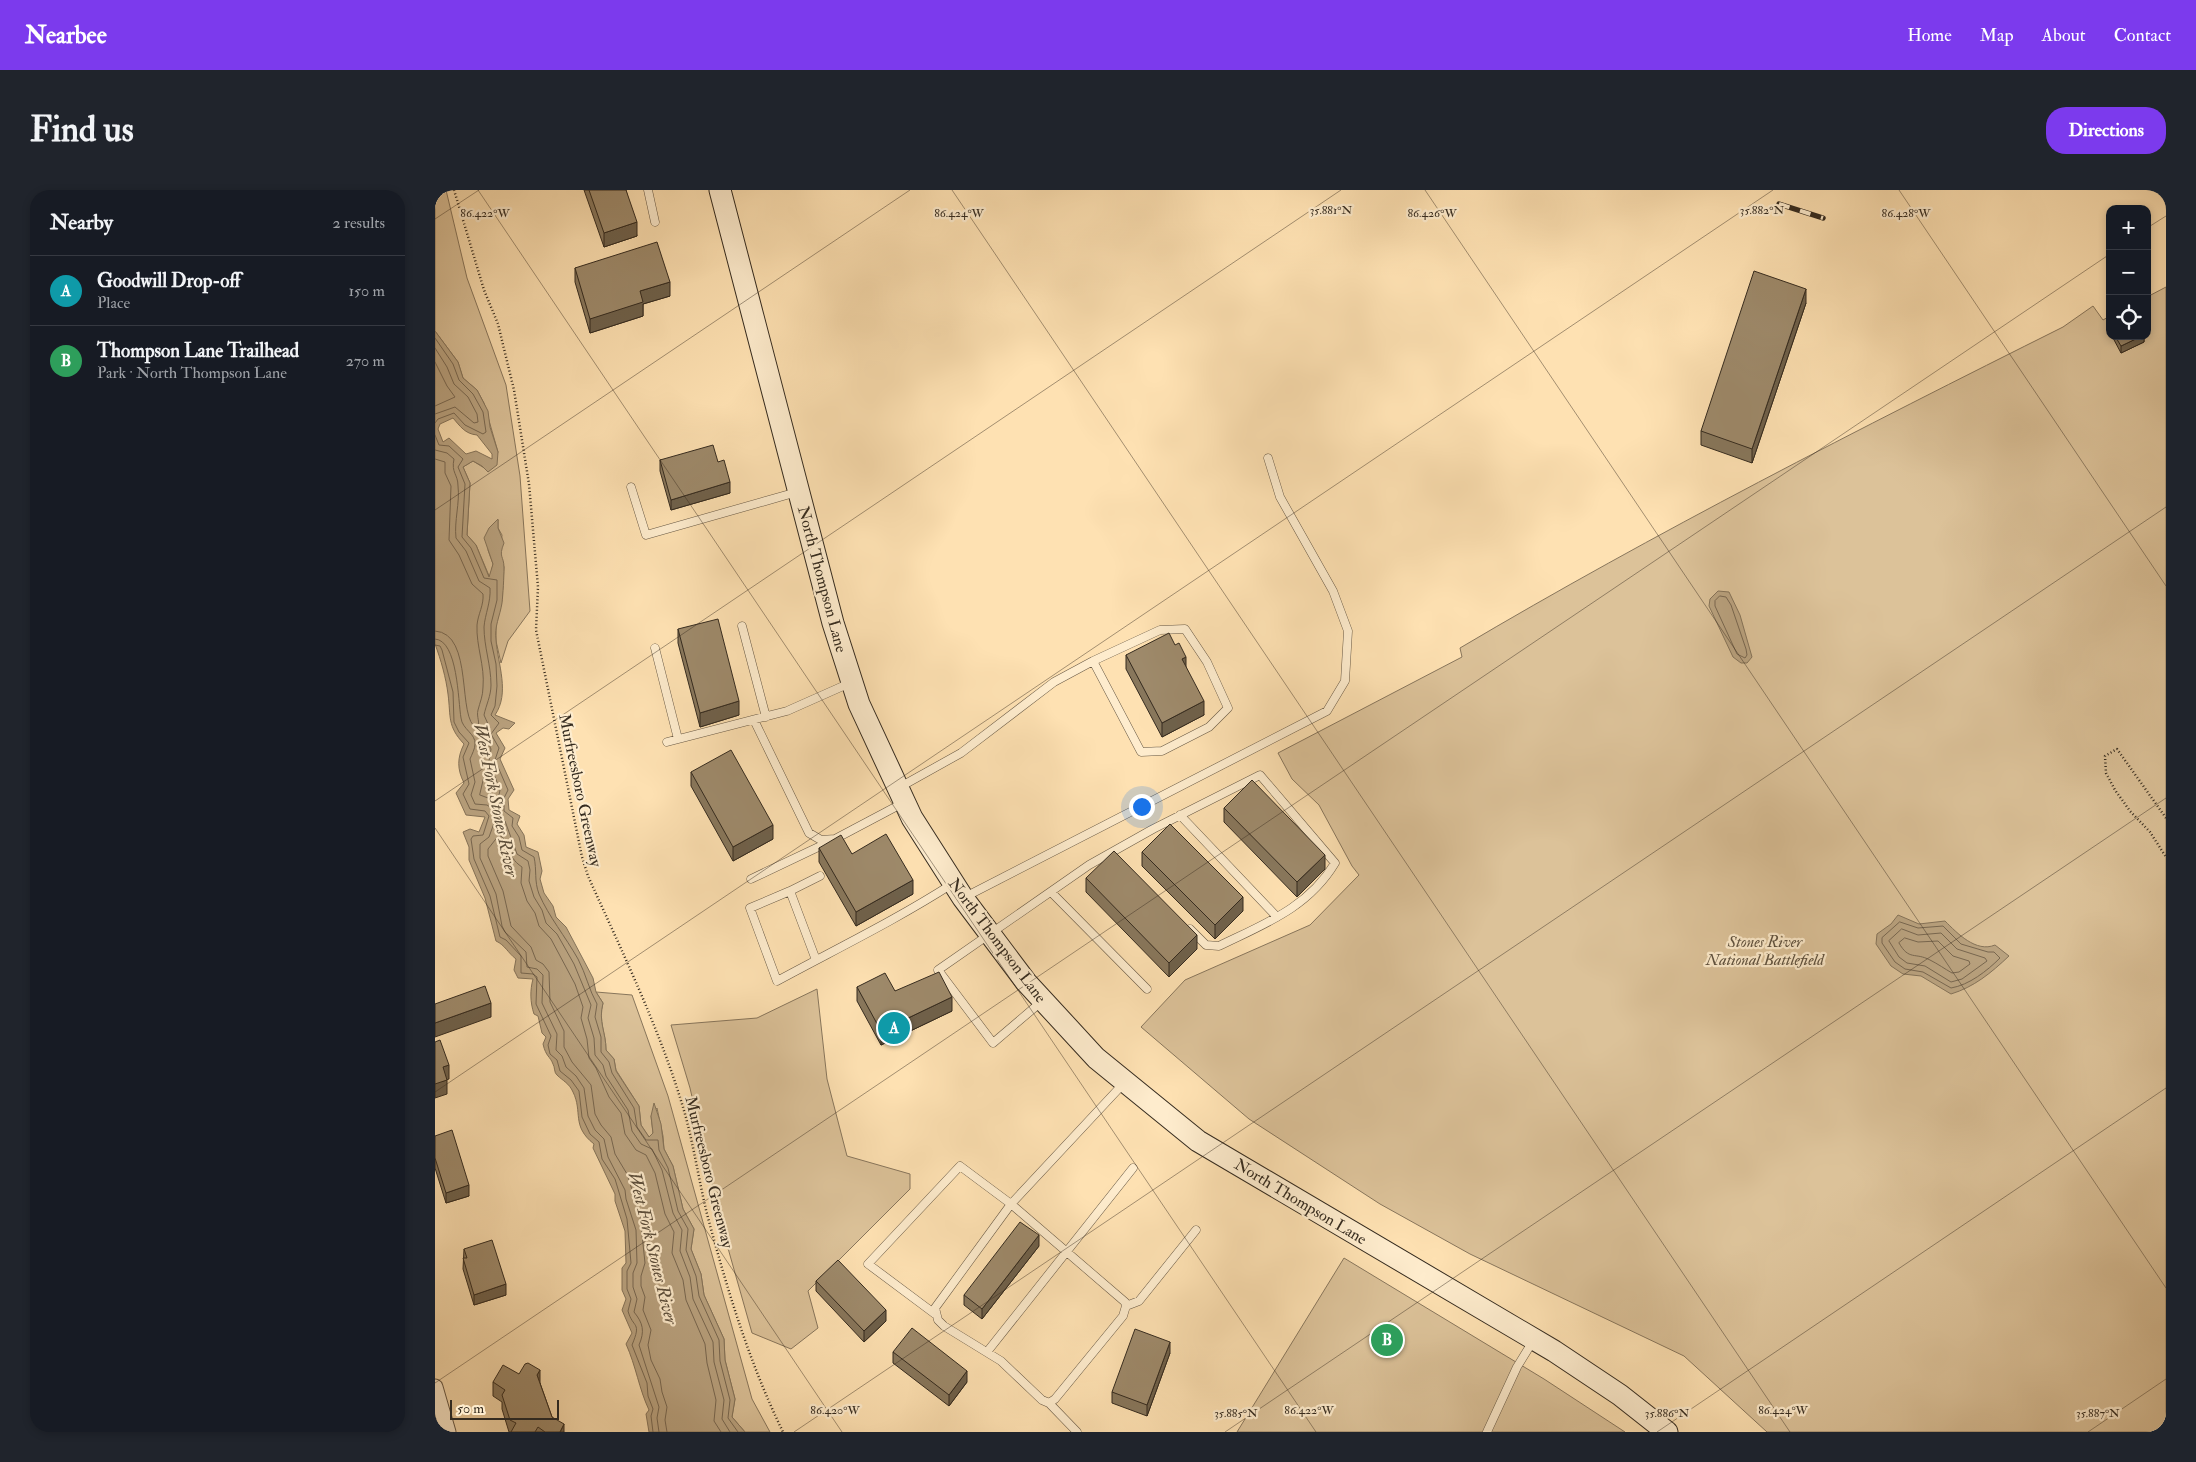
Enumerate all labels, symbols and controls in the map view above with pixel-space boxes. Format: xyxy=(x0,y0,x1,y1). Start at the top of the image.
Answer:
text: Nearbee xyxy=(25,20,107,51)
text: Home xyxy=(1907,24,1952,47)
text: Map xyxy=(1980,24,2014,47)
text: About xyxy=(2042,24,2086,47)
text: Contact xyxy=(2114,24,2171,47)
button: Directions xyxy=(2046,107,2166,154)
text: Find us xyxy=(30,108,134,152)
text: 35.881°N xyxy=(1310,203,1353,218)
text: 35.882°N xyxy=(1740,203,1784,218)
map controls xyxy=(2106,205,2151,340)
button: + xyxy=(2106,205,2151,250)
text: 86.422°W xyxy=(460,206,510,221)
text: 86.424°W xyxy=(934,206,985,221)
text: 86.426°W xyxy=(1407,206,1457,221)
text: 86.428°W xyxy=(1882,206,1931,221)
text: Nearby xyxy=(50,209,113,236)
text: 2 results xyxy=(332,213,385,233)
button: − xyxy=(2106,250,2151,295)
text: Goodwill Drop-off xyxy=(97,269,240,293)
text: A xyxy=(61,281,71,301)
text: 150 m xyxy=(348,281,385,301)
text: Place xyxy=(97,293,130,313)
button: locate xyxy=(2106,295,2151,340)
text: Thompson Lane Trailhead xyxy=(97,339,299,363)
text: B xyxy=(61,351,71,371)
text: 270 m xyxy=(346,351,385,371)
text: Park · North Thompson Lane xyxy=(97,363,287,383)
street label: North Thompson Lane xyxy=(792,504,851,655)
street label: Murfreesboro Greenway xyxy=(554,712,606,870)
water label: West Fork Stones River xyxy=(468,721,523,880)
your location xyxy=(1129,794,1155,820)
street label: North Thompson Lane xyxy=(943,874,1051,1008)
park label: Stones River National Battlefield xyxy=(1705,932,1825,970)
pin: A xyxy=(878,1009,910,1047)
street label: Murfreesboro Greenway xyxy=(680,1094,738,1251)
street label: North Thompson Lane xyxy=(1230,1154,1371,1250)
water label: West Fork Stones River xyxy=(622,1169,683,1328)
pin: B xyxy=(1371,1321,1403,1359)
scale bar xyxy=(450,1397,559,1420)
text: 50 m xyxy=(457,1400,484,1417)
text: 86.420°W xyxy=(810,1403,860,1418)
text: 86.422°W xyxy=(1284,1403,1334,1418)
text: 86.424°W xyxy=(1758,1403,1809,1418)
text: 35.885°N xyxy=(1214,1406,1258,1421)
text: 35.886°N xyxy=(1645,1406,1689,1421)
text: 35.887°N xyxy=(2076,1406,2120,1421)

